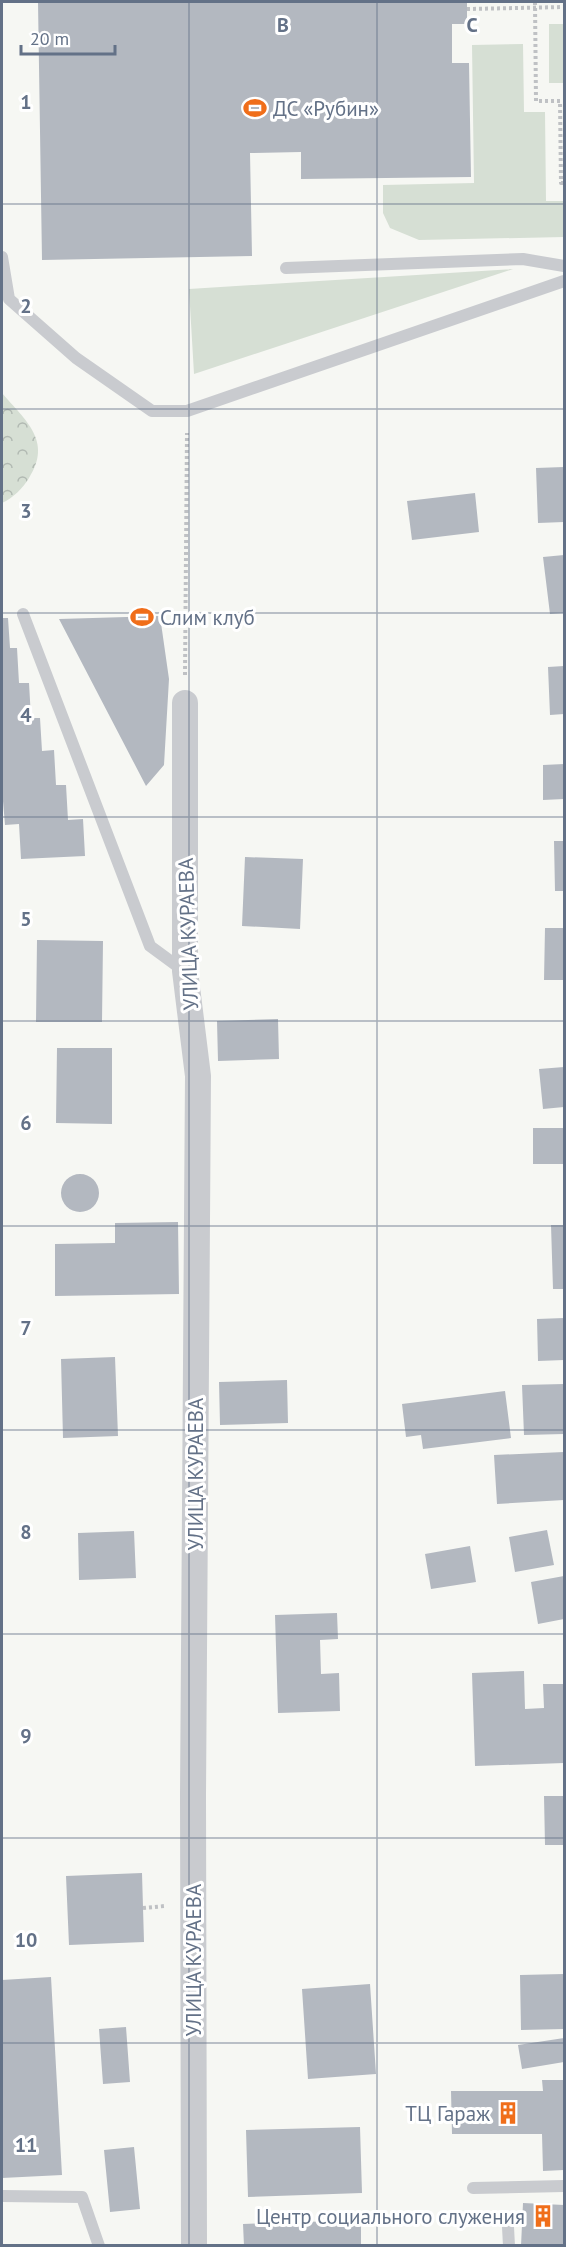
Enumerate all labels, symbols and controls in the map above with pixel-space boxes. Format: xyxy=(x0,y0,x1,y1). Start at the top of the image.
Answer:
text: B xyxy=(277,12,289,38)
text: C xyxy=(466,12,478,38)
scale bar xyxy=(21,18,116,56)
text: 20 m xyxy=(30,27,69,50)
text: 1 xyxy=(20,89,32,115)
sports icon: ДС «Рубин» xyxy=(242,95,268,121)
place label: ДС «Рубин» xyxy=(273,95,379,122)
text: 2 xyxy=(20,293,32,319)
text: 3 xyxy=(20,498,32,524)
sports icon: Слим клуб xyxy=(129,604,155,630)
place label: Слим клуб xyxy=(160,604,255,631)
text: 4 xyxy=(20,702,32,728)
street label: УЛИЦА КУРАЕВА xyxy=(172,856,204,1011)
text: 5 xyxy=(20,906,32,932)
text: 6 xyxy=(20,1110,32,1136)
text: 7 xyxy=(20,1315,32,1341)
street label: УЛИЦА КУРАЕВА xyxy=(182,1397,209,1550)
text: 8 xyxy=(20,1519,32,1545)
text: 9 xyxy=(20,1723,32,1749)
street label: УЛИЦА КУРАЕВА xyxy=(180,1883,207,2036)
text: 10 xyxy=(15,1927,37,1953)
place label: ТЦ Гараж xyxy=(405,2100,490,2127)
building icon: ТЦ Гараж xyxy=(495,2100,521,2126)
text: 11 xyxy=(15,2132,37,2158)
place label: Центр социального служения xyxy=(256,2203,525,2230)
building icon: Центр социального служения xyxy=(530,2203,556,2229)

